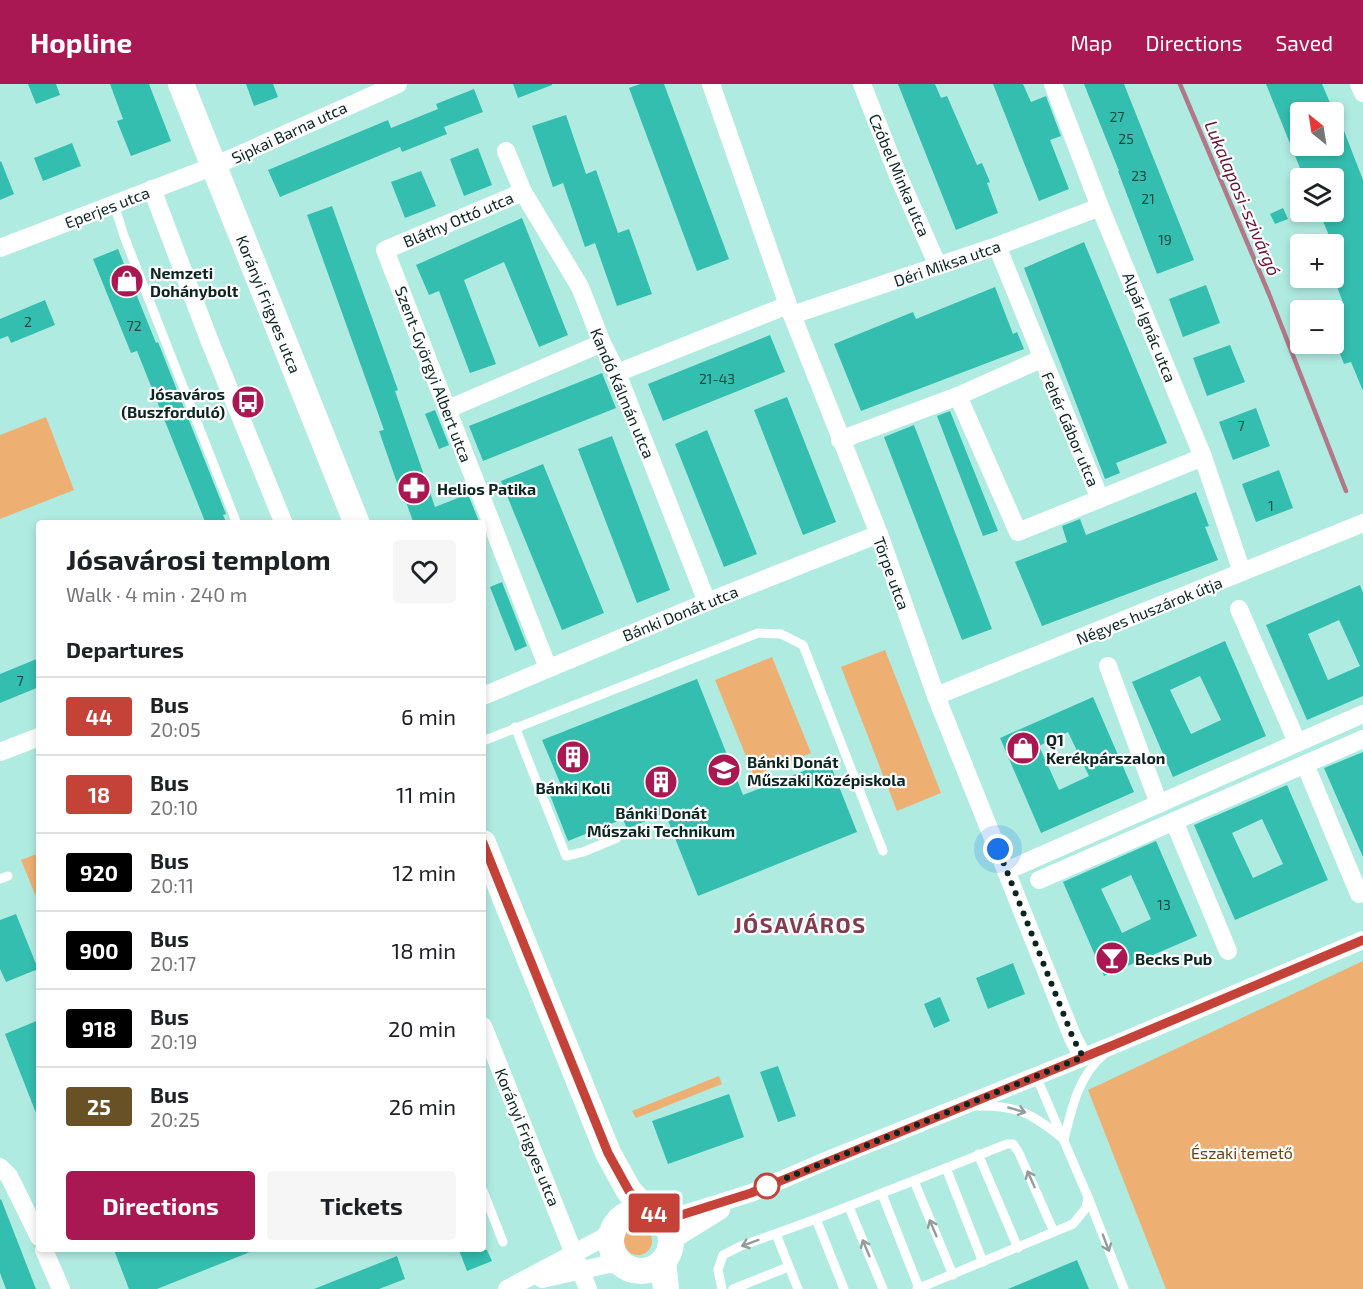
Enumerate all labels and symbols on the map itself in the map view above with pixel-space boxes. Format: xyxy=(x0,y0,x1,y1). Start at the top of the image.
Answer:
street label: Sipkai Barna utca xyxy=(228,97,350,167)
north arrow xyxy=(1290,102,1344,156)
house number: 27 xyxy=(1109,108,1125,125)
street label: Czóbel Minka utca xyxy=(866,111,934,239)
water label: Lukalaposi-szivárgó xyxy=(1200,117,1286,279)
house number: 25 xyxy=(1118,130,1134,147)
house number: 23 xyxy=(1131,167,1147,184)
street label: Eperjes utca xyxy=(62,182,152,233)
street label: Bláthy Ottó utca xyxy=(400,187,516,251)
house number: 21 xyxy=(1141,190,1155,207)
house number: 19 xyxy=(1158,231,1172,248)
street label: Korányi Frigyes utca xyxy=(233,232,305,376)
street label: Déri Miksa utca xyxy=(891,236,1003,290)
shop icon: Nemzeti Dohánybolt xyxy=(109,263,145,299)
place label: Nemzeti Dohánybolt xyxy=(150,263,239,301)
street label: Alpár Ignác utca xyxy=(1119,269,1181,385)
street label: Szent-Györgyi Albert utca xyxy=(392,283,476,465)
house number: 2 xyxy=(24,313,32,330)
house number: 72 xyxy=(126,317,142,334)
street label: Kandó Kálmán utca xyxy=(587,325,659,461)
street label: Fehér Gábor utca xyxy=(1038,369,1104,489)
house number: 21-43 xyxy=(699,370,735,387)
place label: Jósaváros (Buszforduló) xyxy=(121,384,225,421)
bus stop icon: Jósaváros (Buszforduló) xyxy=(230,384,266,420)
house number: 7 xyxy=(1237,417,1245,434)
pharmacy icon: Helios Patika xyxy=(396,470,432,506)
place label: Helios Patika xyxy=(437,479,536,498)
house number: 1 xyxy=(1268,497,1274,514)
street label: Törpe utca xyxy=(870,534,914,612)
street label: Négyes huszárok útja xyxy=(1073,572,1225,649)
street label: Bánki Donát utca xyxy=(619,581,741,645)
house number: 7 xyxy=(16,672,24,689)
shop icon: Q1 Kerékpárszalon xyxy=(1005,730,1041,766)
place label: Q1 Kerékpárszalon xyxy=(1046,730,1165,767)
building icon: Bánki Koli xyxy=(555,739,591,775)
school or university icon: Bánki Donát Műszaki Középiskola xyxy=(706,752,742,788)
place label: Bánki Donát Műszaki Középiskola xyxy=(747,752,906,789)
building icon: Bánki Donát Műszaki Technikum xyxy=(643,764,679,800)
place label: Bánki Koli xyxy=(536,778,610,797)
place label: Bánki Donát Műszaki Technikum xyxy=(587,803,735,840)
your location xyxy=(983,834,1013,864)
house number: 13 xyxy=(1157,896,1171,913)
district label: JÓSAVÁROS xyxy=(733,911,867,937)
bar icon: Becks Pub xyxy=(1094,940,1130,976)
place label: Becks Pub xyxy=(1135,949,1212,968)
street label: Korányi Frigyes utca xyxy=(492,1065,564,1209)
one-way arrow xyxy=(1007,1105,1026,1116)
park label: Északi temető xyxy=(1191,1143,1293,1162)
one-way arrow xyxy=(1025,1170,1036,1188)
unlabelled marker xyxy=(754,1173,780,1199)
line badge: 44 xyxy=(627,1194,681,1232)
one-way arrow xyxy=(927,1219,938,1238)
one-way arrow xyxy=(1102,1233,1113,1252)
one-way arrow xyxy=(741,1239,760,1250)
one-way arrow xyxy=(860,1239,871,1257)

